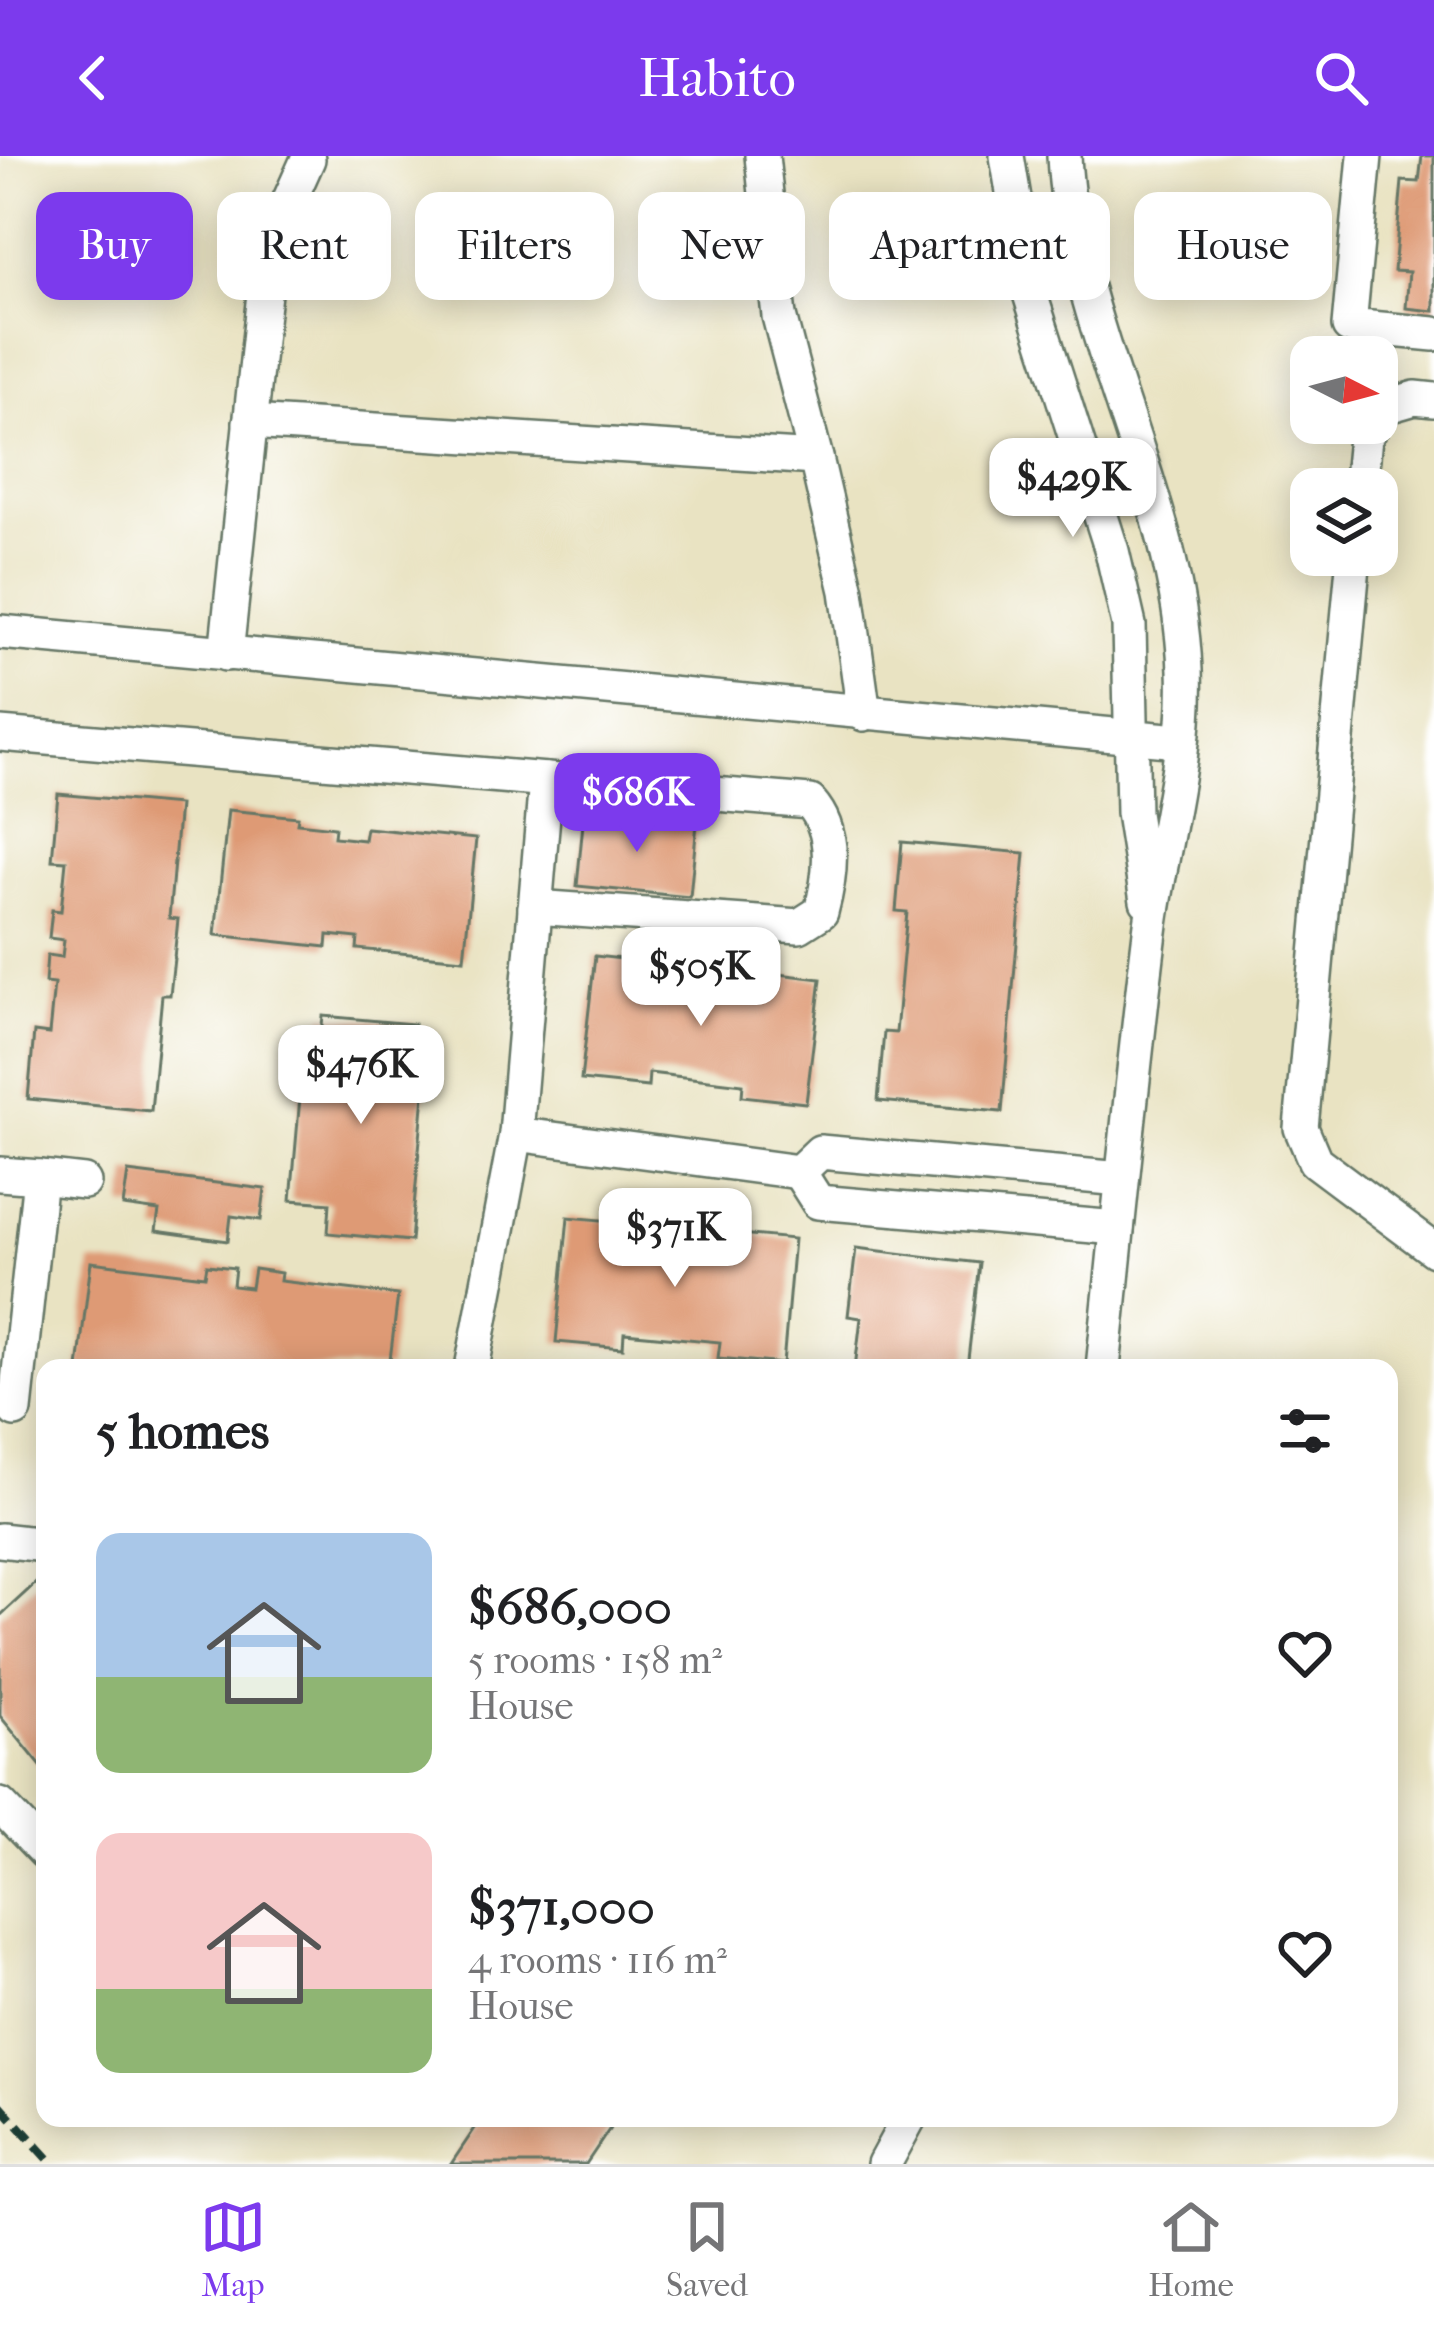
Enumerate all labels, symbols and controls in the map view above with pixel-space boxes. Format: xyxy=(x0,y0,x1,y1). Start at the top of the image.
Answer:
icon: back xyxy=(60,45,126,111)
icon: search xyxy=(1308,45,1374,111)
text: Habito xyxy=(638,47,796,110)
chip: Buy xyxy=(36,192,193,300)
chip: Rent xyxy=(217,192,391,300)
chip: Filters xyxy=(415,192,614,300)
chip: New xyxy=(638,192,805,300)
chip: Apartment xyxy=(829,192,1110,300)
chip: House xyxy=(1134,192,1332,300)
north arrow xyxy=(1290,336,1398,444)
map controls xyxy=(1290,336,1398,576)
pin: $429K xyxy=(989,438,1157,540)
text: $429K xyxy=(1016,454,1130,500)
button: layers xyxy=(1290,468,1398,576)
pin: $686K xyxy=(553,753,721,855)
text: $686K xyxy=(581,769,693,815)
pin: $505K xyxy=(617,927,785,1029)
text: $505K xyxy=(649,943,753,989)
pin: $476K xyxy=(277,1025,445,1127)
text: $476K xyxy=(305,1041,417,1087)
pin: $371K xyxy=(591,1188,759,1290)
text: $371K xyxy=(626,1204,724,1250)
icon: filters xyxy=(1272,1398,1338,1464)
text: 5 homes xyxy=(96,1401,269,1461)
text: $686,000 xyxy=(468,1577,672,1637)
icon: home xyxy=(192,1581,336,1725)
icon: heart xyxy=(1272,1620,1338,1686)
text: 5 rooms · 158 m² xyxy=(468,1637,722,1683)
text: House xyxy=(468,1683,574,1729)
text: $371,000 xyxy=(468,1877,655,1937)
icon: home xyxy=(192,1881,336,2025)
icon: heart xyxy=(1272,1920,1338,1986)
text: 4 rooms · 116 m² xyxy=(468,1937,727,1983)
text: House xyxy=(468,1983,574,2029)
tab: Map xyxy=(200,2194,266,2305)
tab: Saved xyxy=(666,2194,748,2305)
tab: Home xyxy=(1148,2194,1234,2305)

